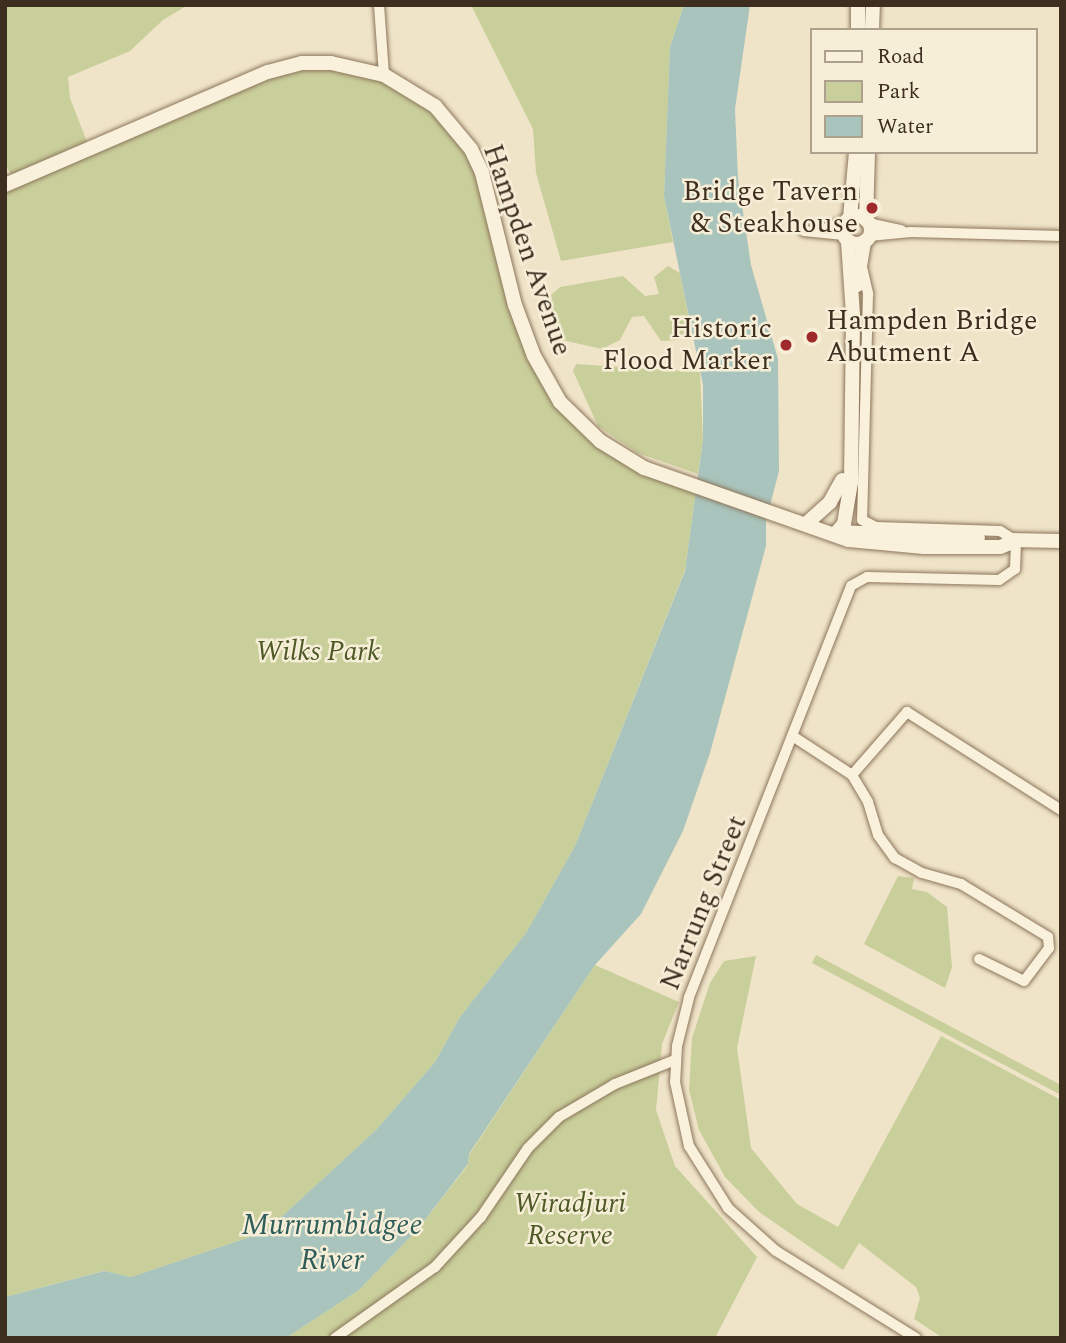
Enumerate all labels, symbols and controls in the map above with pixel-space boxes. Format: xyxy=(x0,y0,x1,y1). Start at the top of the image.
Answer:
legend xyxy=(810,28,1038,154)
text: Road xyxy=(877,41,924,73)
text: Park xyxy=(877,76,920,108)
text: Water xyxy=(877,111,933,143)
street label: Hampden Avenue xyxy=(475,140,579,360)
place label: Bridge Tavern & Steakhouse xyxy=(683,175,858,241)
marker: Bridge Tavern & Steakhouse xyxy=(864,200,880,216)
place label: Hampden Bridge Abutment A xyxy=(826,304,1037,370)
place label: Historic Flood Marker xyxy=(603,312,772,378)
marker: Hampden Bridge Abutment A xyxy=(804,329,820,345)
marker: Historic Flood Marker xyxy=(778,337,794,353)
park label: Wilks Park xyxy=(256,635,380,669)
street label: Narrung Street xyxy=(654,811,754,995)
park label: Wiradjuri Reserve xyxy=(514,1187,626,1253)
water label: Murrumbidgee River xyxy=(242,1207,422,1278)

